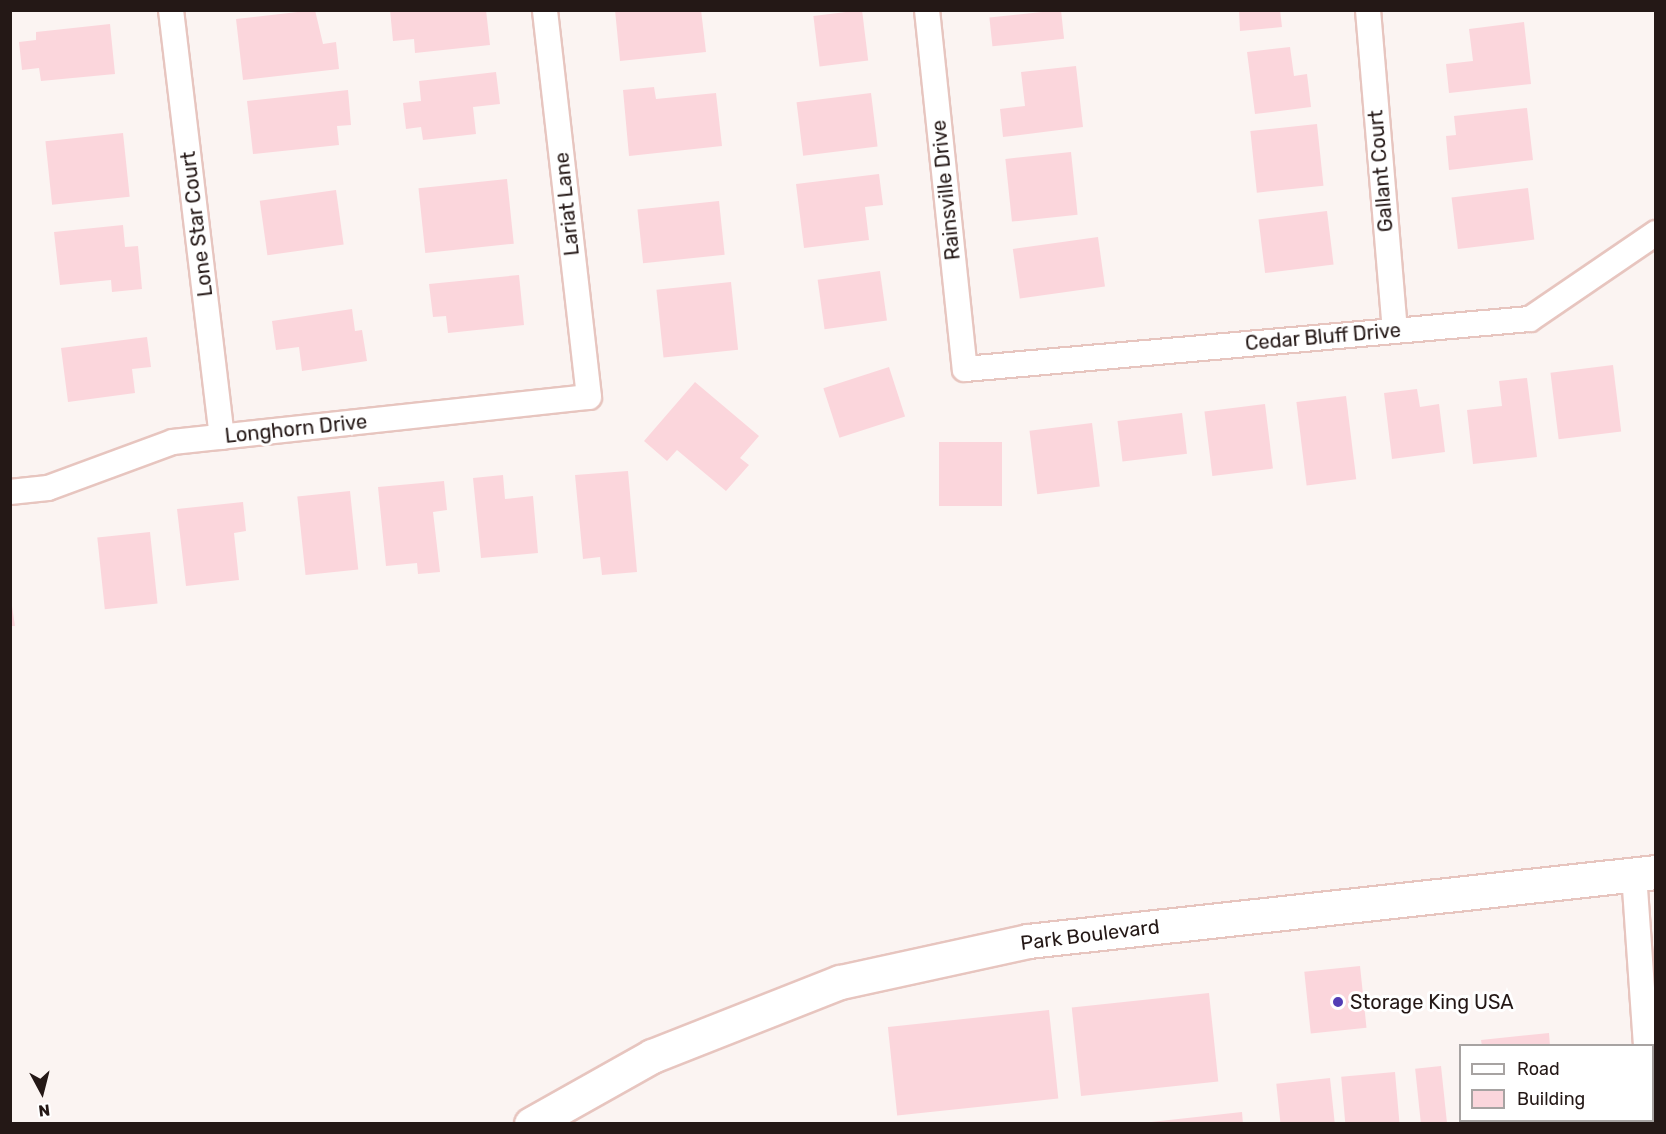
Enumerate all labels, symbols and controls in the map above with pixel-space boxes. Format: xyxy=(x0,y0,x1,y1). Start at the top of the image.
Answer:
street label: Gallant Court xyxy=(1364,109,1398,233)
street label: Rainsville Drive xyxy=(927,119,965,261)
street label: Lone Star Court xyxy=(176,150,218,298)
street label: Lariat Lane xyxy=(550,151,584,257)
street label: Cedar Bluff Drive xyxy=(1244,318,1402,356)
street label: Longhorn Drive xyxy=(224,410,368,448)
street label: Park Boulevard xyxy=(1019,915,1161,955)
place label: Storage King USA xyxy=(1350,990,1514,1014)
marker: Storage King USA xyxy=(1331,995,1345,1009)
legend xyxy=(1459,1044,1654,1122)
text: Road xyxy=(1517,1058,1560,1080)
north arrow xyxy=(12,1062,72,1122)
text: Building xyxy=(1517,1088,1585,1110)
text: N xyxy=(37,1100,51,1120)

